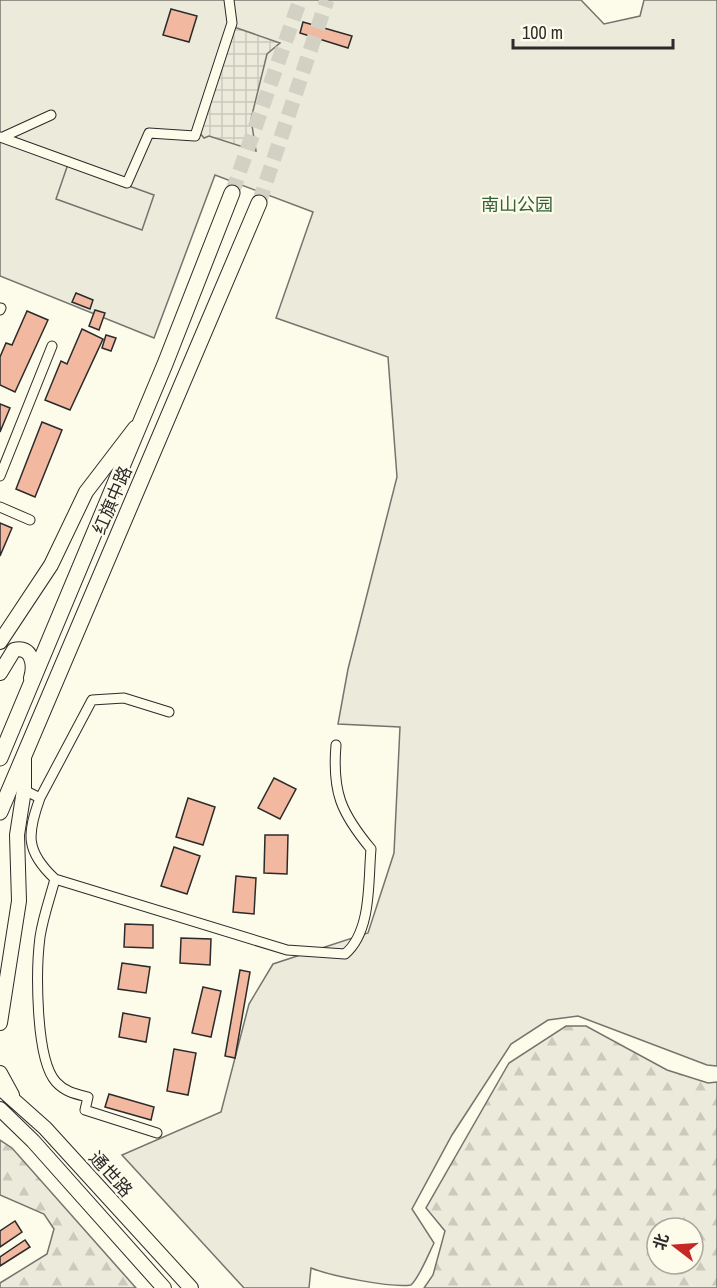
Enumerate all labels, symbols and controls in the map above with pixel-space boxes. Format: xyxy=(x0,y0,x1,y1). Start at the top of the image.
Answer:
scale bar xyxy=(513,12,674,50)
text: 100 m xyxy=(522,20,563,45)
park label: 南山公园 xyxy=(481,192,553,217)
street label: 红旗中路 xyxy=(86,462,138,538)
street label: 通世路 xyxy=(84,1146,138,1202)
north arrow xyxy=(645,1216,705,1276)
text: 北 xyxy=(648,1231,674,1252)

